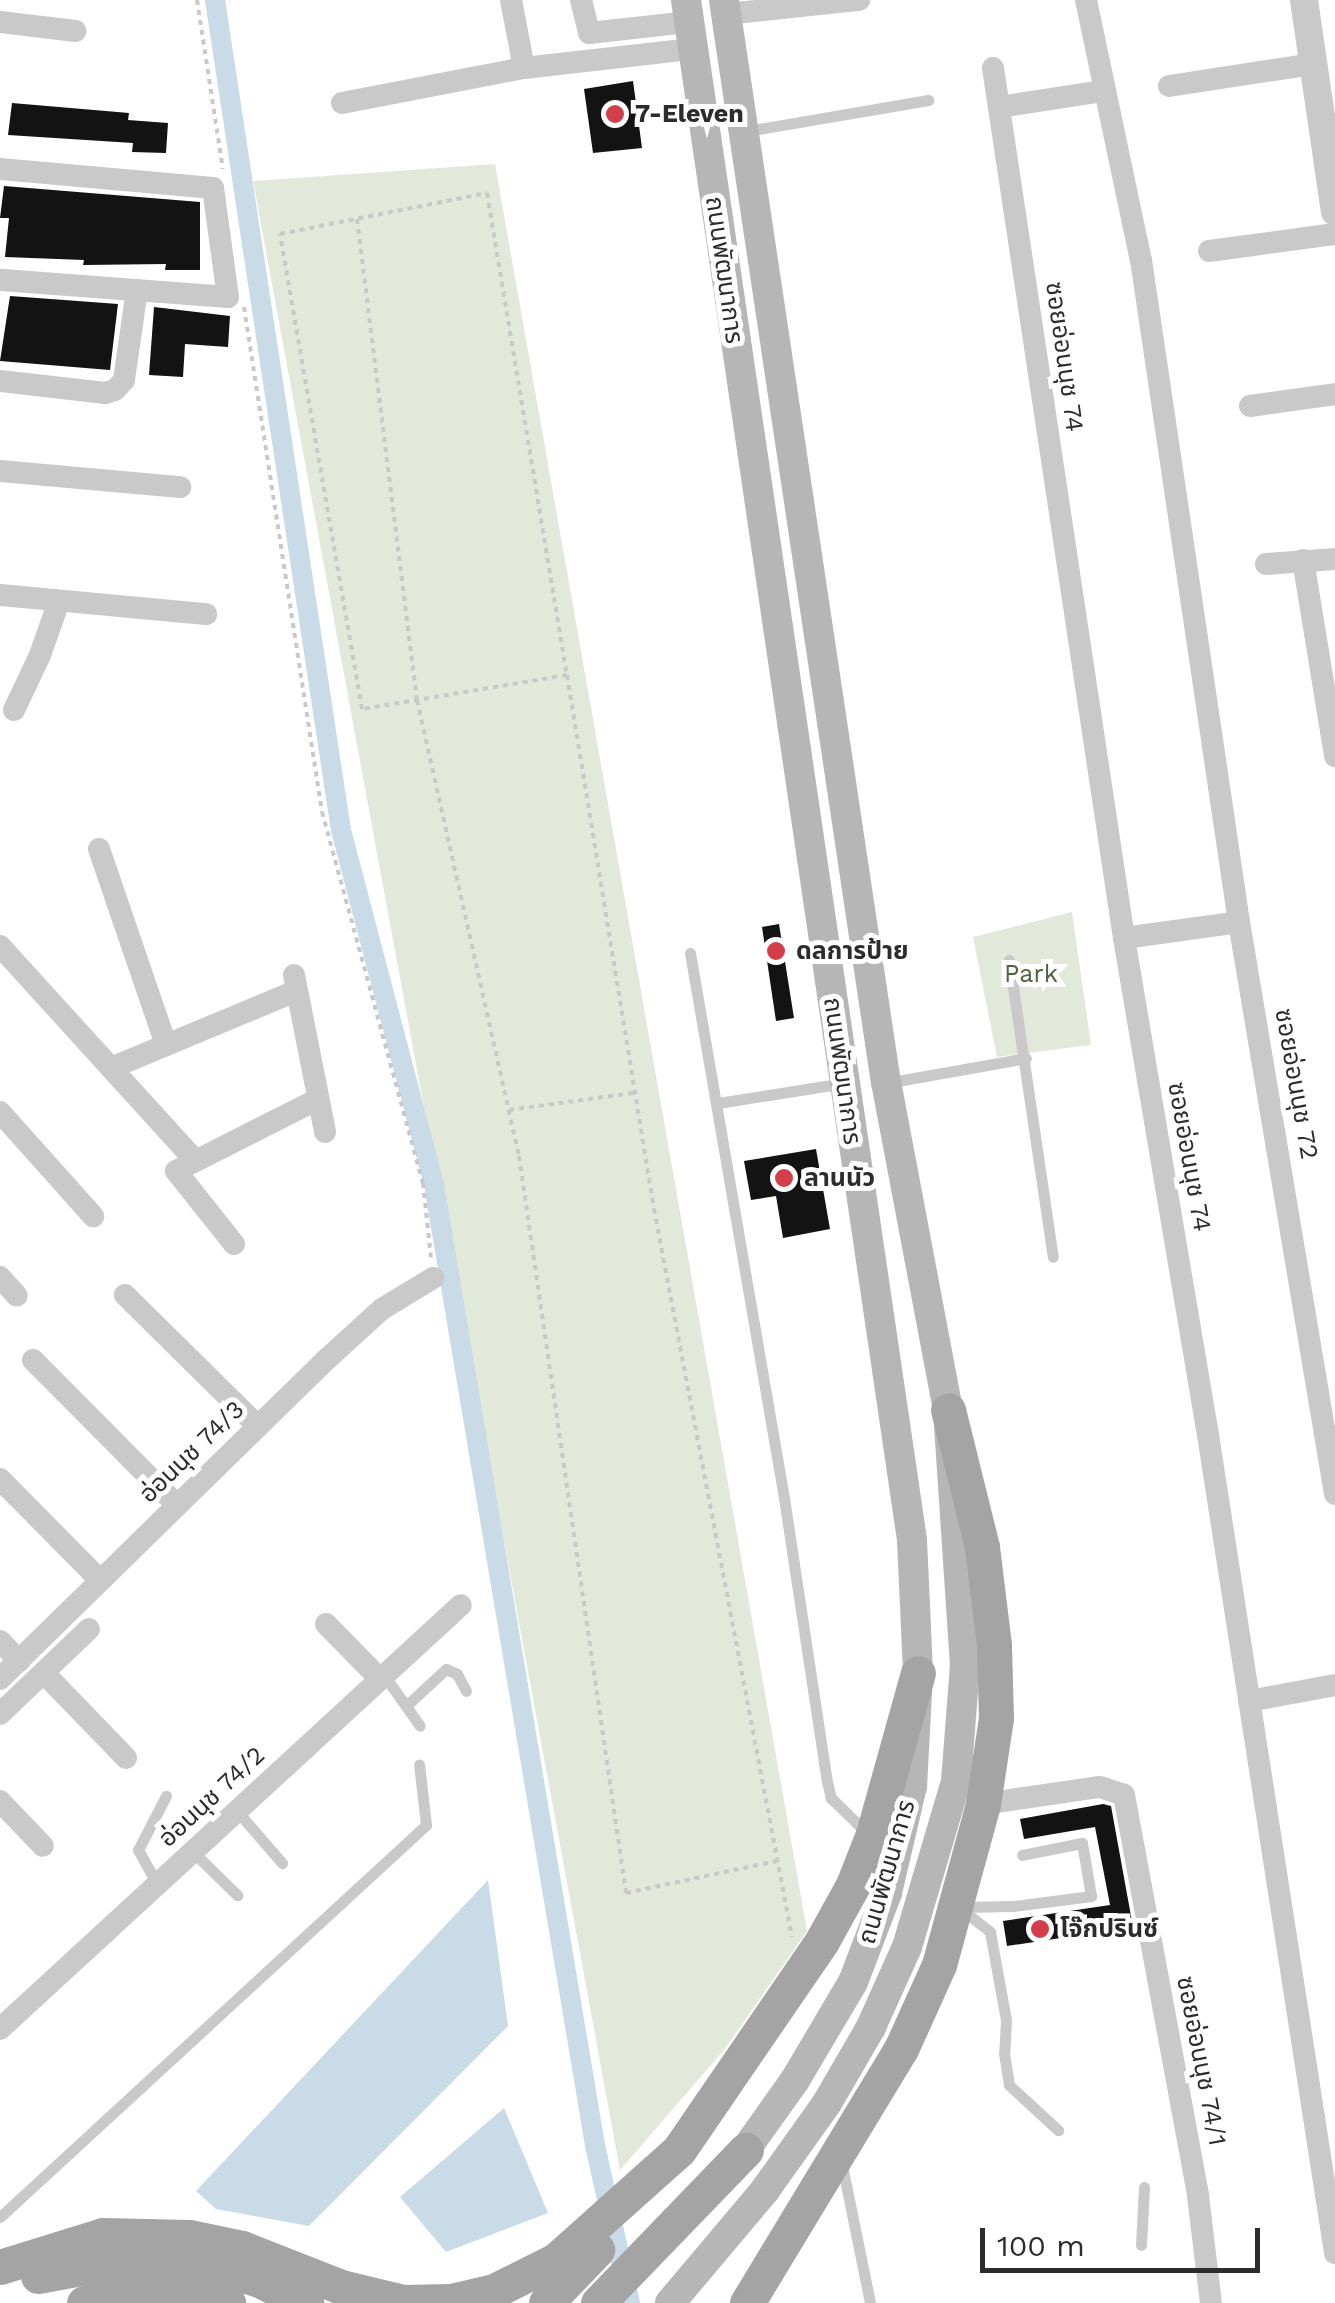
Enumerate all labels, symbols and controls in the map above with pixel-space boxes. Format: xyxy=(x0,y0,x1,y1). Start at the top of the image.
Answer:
place label: 7-Eleven xyxy=(635,99,744,129)
marker: 7-Eleven xyxy=(604,103,626,125)
street label: ถนนพัฒนาการ xyxy=(699,194,749,346)
street label: ซอยอ่อนนุช 74 xyxy=(1039,279,1089,435)
place label: ดลการป้าย xyxy=(796,936,909,966)
marker: ดลการป้าย xyxy=(765,940,787,962)
park label: Park xyxy=(1004,959,1058,989)
street label: ถนนพัฒนาการ xyxy=(817,995,867,1147)
street label: ซอยอ่อนนุช 72 xyxy=(1268,1006,1324,1162)
street label: ซอยอ่อนนุช 74 xyxy=(1161,1079,1217,1235)
place label: ลานนัว xyxy=(804,1163,875,1193)
marker: ลานนัว xyxy=(773,1167,795,1189)
street label: อ่อนนุช 74/3 xyxy=(133,1394,251,1510)
street label: อ่อนนุช 74/2 xyxy=(152,1740,272,1854)
street label: ถนนพัฒนาการ xyxy=(852,1797,922,1947)
place label: โจ๊กปรินซ์ xyxy=(1060,1914,1158,1944)
marker: โจ๊กปรินซ์ xyxy=(1029,1918,1051,1940)
street label: ซอยอ่อนนุช 74/1 xyxy=(1170,1973,1232,2149)
scale bar xyxy=(985,2208,1265,2270)
text: 100 m xyxy=(997,2228,1085,2263)

